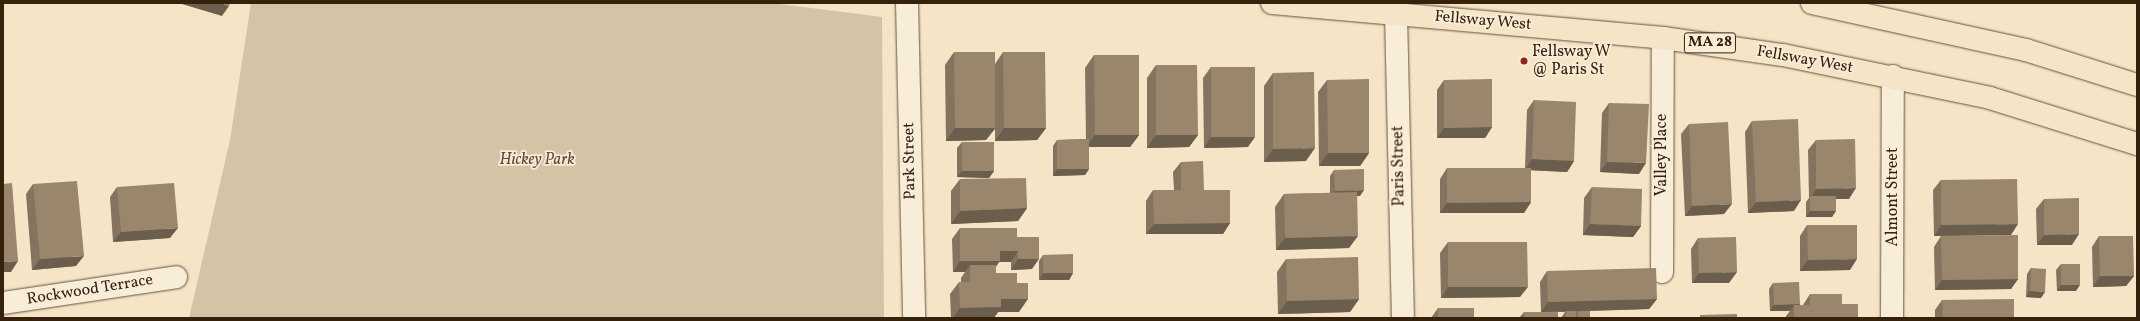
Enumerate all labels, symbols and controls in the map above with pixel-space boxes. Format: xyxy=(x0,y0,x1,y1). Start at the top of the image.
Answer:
street label: Fellsway West xyxy=(1433,7,1533,35)
road number: MA 28 xyxy=(1683,30,1737,56)
place label: Fellsway W @ Paris St xyxy=(1532,42,1612,80)
street label: Fellsway West xyxy=(1755,42,1855,78)
marker: Fellsway W @ Paris St xyxy=(1519,56,1529,66)
street label: Valley Place xyxy=(1652,113,1672,197)
street label: Park Street xyxy=(900,122,920,200)
street label: Paris Street xyxy=(1389,125,1409,207)
street label: Almont Street xyxy=(1883,147,1903,247)
park label: Hickey Park xyxy=(499,150,575,170)
street label: Rockwood Terrace xyxy=(25,271,155,309)

